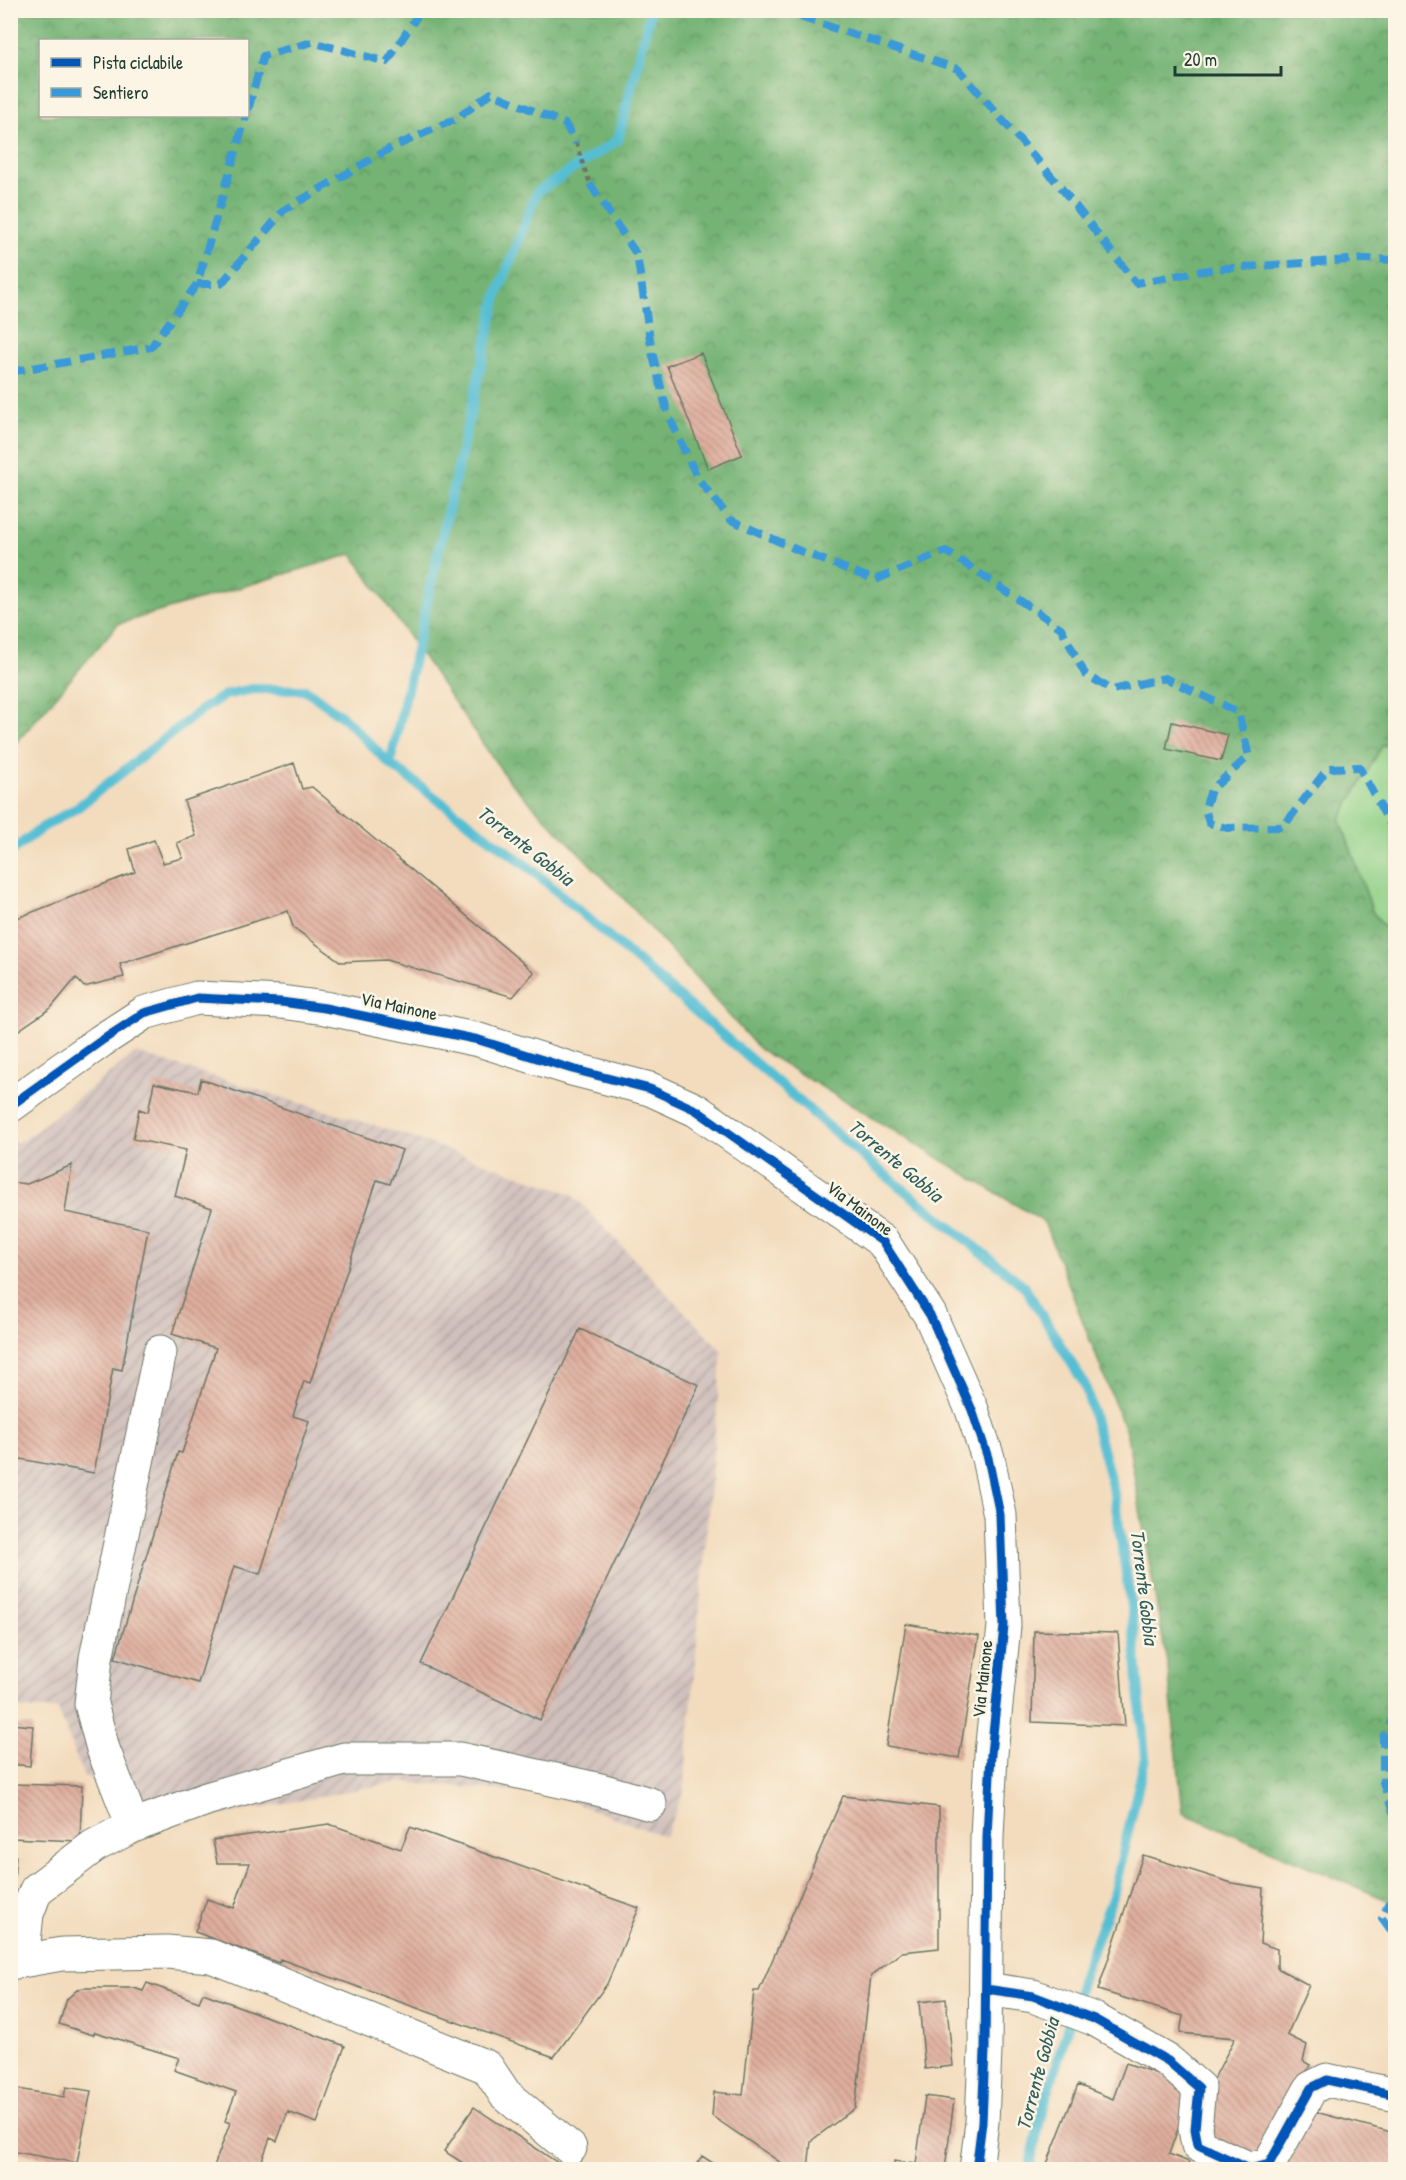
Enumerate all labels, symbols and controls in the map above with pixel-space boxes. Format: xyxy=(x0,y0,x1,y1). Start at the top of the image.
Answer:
legend xyxy=(39,39,249,117)
scale bar xyxy=(1175,39,1282,77)
text: 20 m xyxy=(1184,47,1217,72)
text: Pista ciclabile xyxy=(93,50,183,75)
text: Sentiero xyxy=(93,80,148,105)
water label: Torrente Gobbia xyxy=(472,799,582,893)
street label: Via Mainone xyxy=(358,986,440,1026)
water label: Torrente Gobbia xyxy=(843,1112,951,1209)
street label: Via Mainone xyxy=(821,1175,899,1241)
water label: Torrente Gobbia xyxy=(1125,1528,1166,1648)
street label: Via Mainone xyxy=(966,1639,998,1719)
water label: Torrente Gobbia xyxy=(1009,2013,1066,2133)

